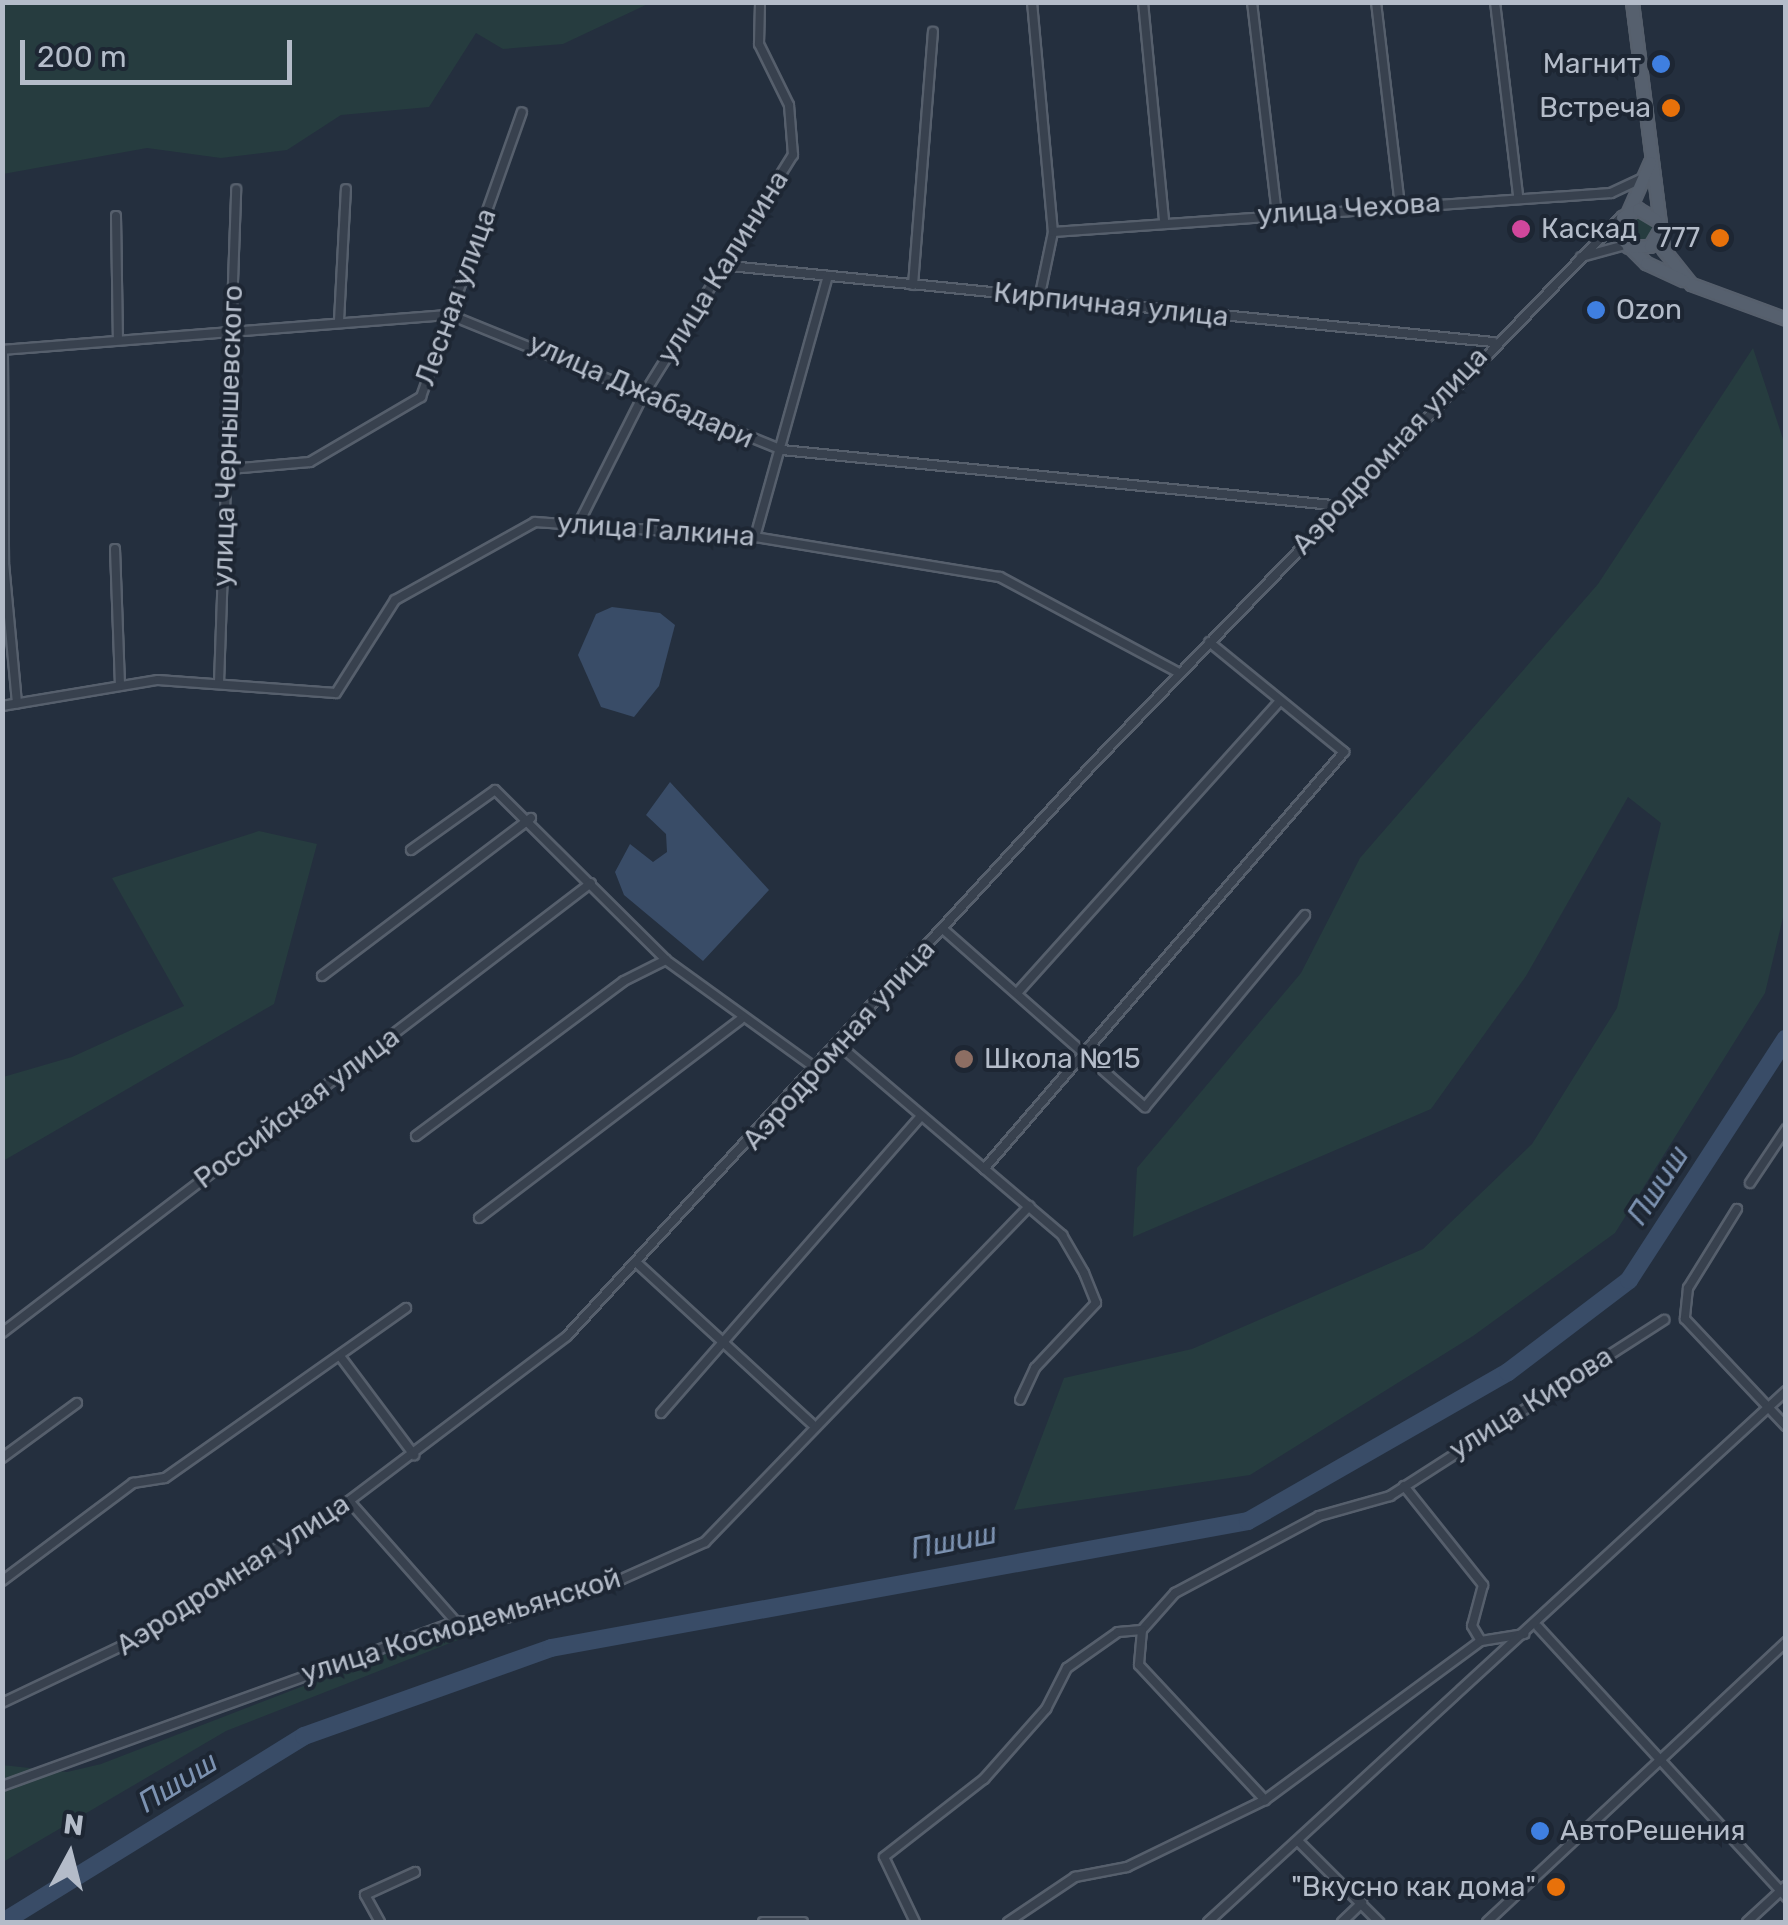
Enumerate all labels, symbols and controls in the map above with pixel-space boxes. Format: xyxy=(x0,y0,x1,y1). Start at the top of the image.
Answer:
scale bar xyxy=(25,20,298,82)
text: 200 m xyxy=(37,39,127,75)
place label: Магнит xyxy=(1543,47,1641,81)
marker: Магнит xyxy=(1650,53,1672,75)
place label: Встреча xyxy=(1539,91,1651,125)
marker: Встреча xyxy=(1660,97,1682,119)
street label: улица Калинина xyxy=(650,165,796,369)
street label: улица Чехова xyxy=(1256,186,1442,232)
street label: Лесная улица xyxy=(408,204,504,390)
place label: Каскад xyxy=(1541,212,1637,246)
marker: Каскад xyxy=(1510,218,1532,240)
place label: 777 xyxy=(1657,221,1700,255)
marker: 777 xyxy=(1709,227,1731,249)
street label: Кирпичная улица xyxy=(992,276,1230,334)
street label: улица Чернышевского xyxy=(206,284,250,588)
place label: Ozon xyxy=(1616,293,1682,327)
marker: Ozon xyxy=(1585,299,1607,321)
street label: улица Джабадари xyxy=(523,326,759,456)
street label: Аэродромная улица xyxy=(1285,340,1495,562)
street label: улица Галкина xyxy=(556,506,756,554)
street label: Аэродромная улица xyxy=(736,933,942,1157)
street label: Российская улица xyxy=(188,1020,406,1196)
place label: Школа №15 xyxy=(984,1042,1141,1076)
marker: Школа №15 xyxy=(953,1048,975,1070)
water label: Пшиш xyxy=(1619,1139,1697,1231)
street label: улица Кирова xyxy=(1443,1339,1619,1467)
street label: Аэродромная улица xyxy=(110,1487,356,1663)
water label: Пшиш xyxy=(908,1515,1000,1567)
street label: улица Космодемьянской xyxy=(297,1561,625,1691)
water label: Пшиш xyxy=(132,1744,224,1820)
north arrow xyxy=(20,1805,120,1905)
text: N xyxy=(62,1807,86,1842)
place label: АвтоРешения xyxy=(1560,1814,1746,1848)
marker: АвтоРешения xyxy=(1529,1820,1551,1842)
place label: "Вкусно как дома" xyxy=(1291,1870,1536,1904)
marker: "Вкусно как дома" xyxy=(1545,1876,1567,1898)

